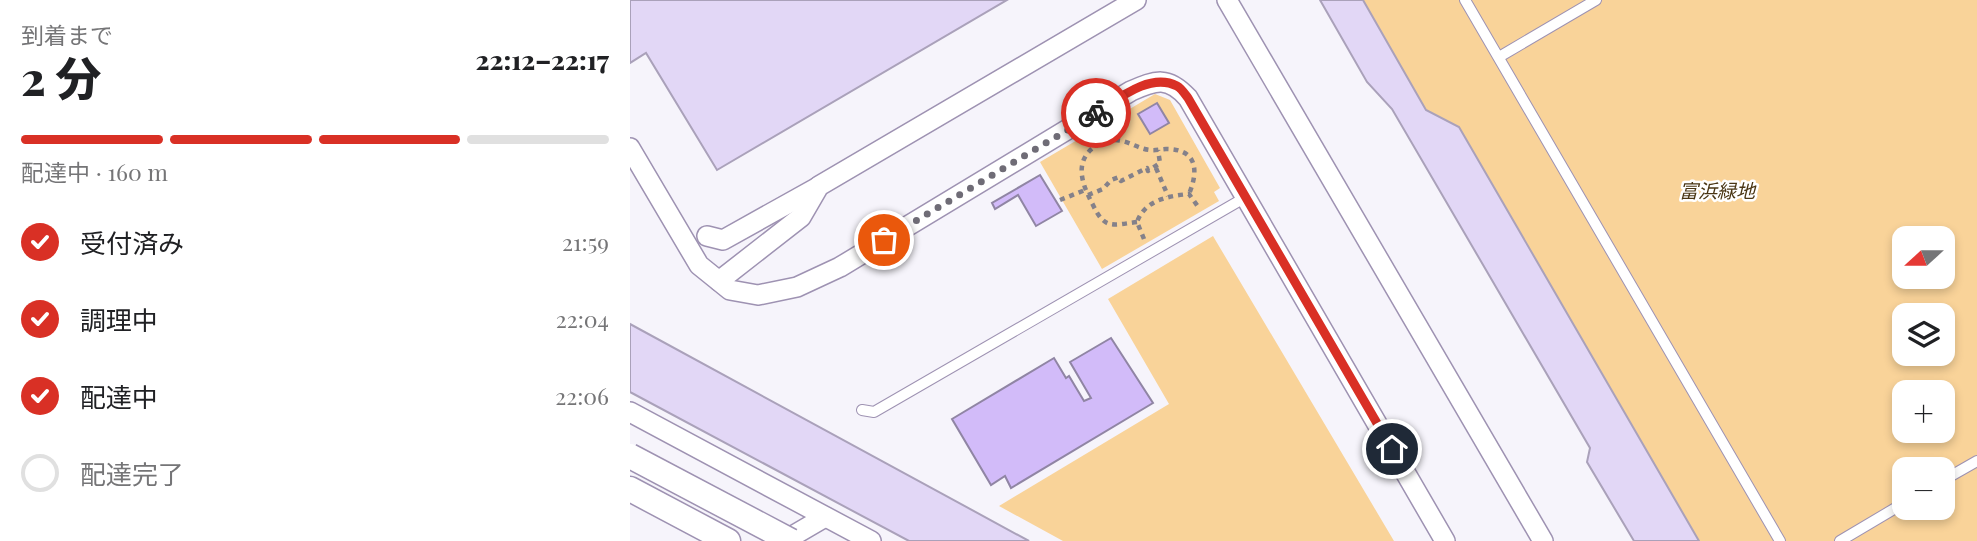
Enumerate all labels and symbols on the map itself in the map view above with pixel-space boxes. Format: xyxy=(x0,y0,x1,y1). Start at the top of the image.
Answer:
courier xyxy=(1061,78,1131,148)
park label: 富浜緑地 xyxy=(1679,177,1757,203)
pin xyxy=(854,210,914,270)
north arrow xyxy=(1892,226,1955,289)
pin xyxy=(1362,419,1422,479)

